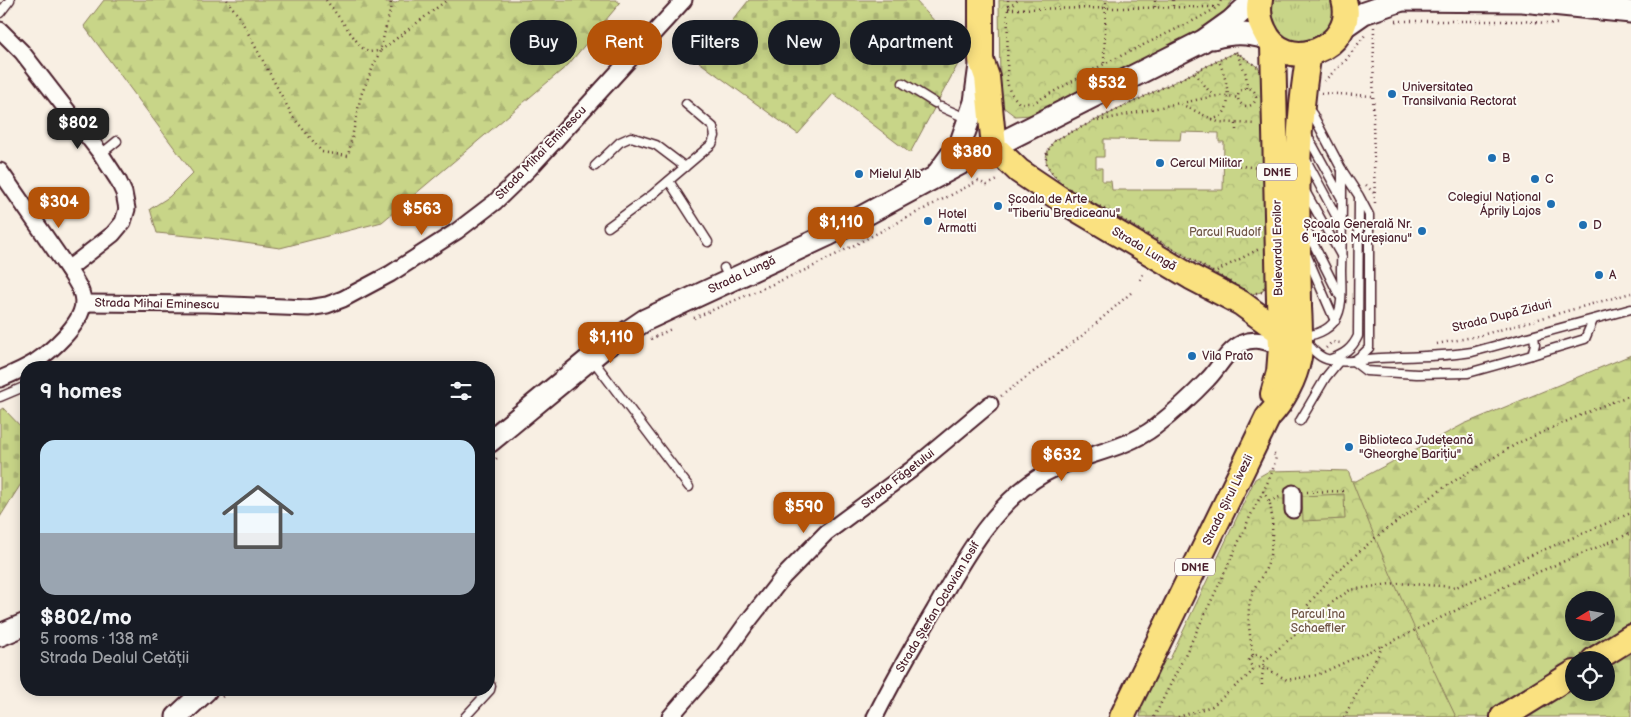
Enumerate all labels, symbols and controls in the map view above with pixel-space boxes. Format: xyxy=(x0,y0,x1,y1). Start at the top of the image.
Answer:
chip: Buy xyxy=(510,20,577,65)
chip: Rent xyxy=(587,20,662,65)
chip: Filters xyxy=(672,20,758,65)
chip: New xyxy=(768,20,840,65)
chip: Apartment xyxy=(850,20,971,65)
pin: $532 xyxy=(1077,68,1137,110)
text: $532 xyxy=(1088,74,1126,93)
place label: Universitatea Transilvania Rectorat xyxy=(1402,80,1517,109)
marker: Universitatea Transilvania Rectorat xyxy=(1386,88,1398,100)
street label: Strada Mihai Eminescu xyxy=(492,103,590,203)
pin: $802 xyxy=(48,108,108,150)
text: $802 xyxy=(58,114,98,133)
pin: $380 xyxy=(942,136,1002,179)
text: $380 xyxy=(952,143,992,162)
place label: B xyxy=(1502,151,1510,166)
marker: B xyxy=(1486,152,1498,164)
place label: Cercul Militar xyxy=(1170,156,1242,171)
marker: Cercul Militar xyxy=(1154,157,1166,169)
road number: DN1E xyxy=(1257,163,1297,180)
place label: Mielul Alb xyxy=(869,167,922,182)
marker: Mielul Alb xyxy=(853,168,865,180)
place label: C xyxy=(1545,172,1554,187)
marker: C xyxy=(1529,173,1541,185)
pin: $304 xyxy=(29,186,89,229)
place label: Colegiul Național Áprily Lajos xyxy=(1448,190,1541,219)
place label: Școala de Arte "Tiberiu Brediceanu" xyxy=(1008,192,1120,221)
text: $304 xyxy=(39,193,79,212)
pin: $563 xyxy=(392,194,452,236)
marker: Colegiul Național Áprily Lajos xyxy=(1545,198,1557,210)
street label: Bulevardul Eroilor xyxy=(1270,199,1286,296)
text: $563 xyxy=(403,200,441,219)
marker: Școala de Arte "Tiberiu Brediceanu" xyxy=(992,200,1004,212)
pin: $1,110 xyxy=(800,206,882,249)
place label: Hotel Armatti xyxy=(938,207,977,236)
text: $1,110 xyxy=(819,213,863,232)
marker: Hotel Armatti xyxy=(922,215,934,227)
place label: Școala Generală Nr. 6 "Iacob Mureșianu" xyxy=(1302,217,1412,246)
place label: D xyxy=(1593,218,1602,233)
marker: D xyxy=(1577,219,1589,231)
street label: Strada Lungă xyxy=(1109,224,1179,274)
park label: Parcul Rudolf xyxy=(1189,225,1261,240)
marker: Școala Generală Nr. 6 "Iacob Mureșianu" xyxy=(1416,225,1428,237)
street label: Strada Lungă xyxy=(706,253,778,297)
place label: A xyxy=(1609,268,1617,283)
marker: A xyxy=(1593,269,1605,281)
street label: Strada Mihai Eminescu xyxy=(94,295,220,313)
street label: Strada După Ziduri xyxy=(1451,296,1553,336)
pin: $1,110 xyxy=(570,322,652,364)
text: $1,110 xyxy=(589,328,633,347)
place label: Vila Prato xyxy=(1202,349,1254,364)
marker: Vila Prato xyxy=(1186,350,1198,362)
icon: filters xyxy=(447,377,475,405)
text: 9 homes xyxy=(40,379,122,404)
place label: Biblioteca Județeană "Gheorghe Barițiu" xyxy=(1359,433,1473,462)
pin: $632 xyxy=(1032,440,1092,482)
marker: Biblioteca Județeană "Gheorghe Barițiu" xyxy=(1343,441,1355,453)
street label: Strada Făgetului xyxy=(858,446,938,512)
text: $632 xyxy=(1042,446,1082,465)
street label: Strada Șirul Livezii xyxy=(1200,452,1257,548)
icon: home xyxy=(213,472,303,562)
pin: $590 xyxy=(774,492,834,534)
text: $590 xyxy=(784,498,824,517)
street label: Strada Ștefan Octavian Iosif xyxy=(893,538,983,675)
road number: DN1E xyxy=(1175,558,1215,576)
north arrow xyxy=(1565,591,1615,641)
map controls xyxy=(1565,591,1615,701)
text: $802/mo xyxy=(40,605,132,630)
park label: Parcul Ina Schaeffler xyxy=(1291,607,1346,636)
text: 5 rooms · 138 m² xyxy=(40,630,159,649)
text: Strada Dealul Cetății xyxy=(40,649,189,668)
button: locate xyxy=(1565,651,1615,701)

